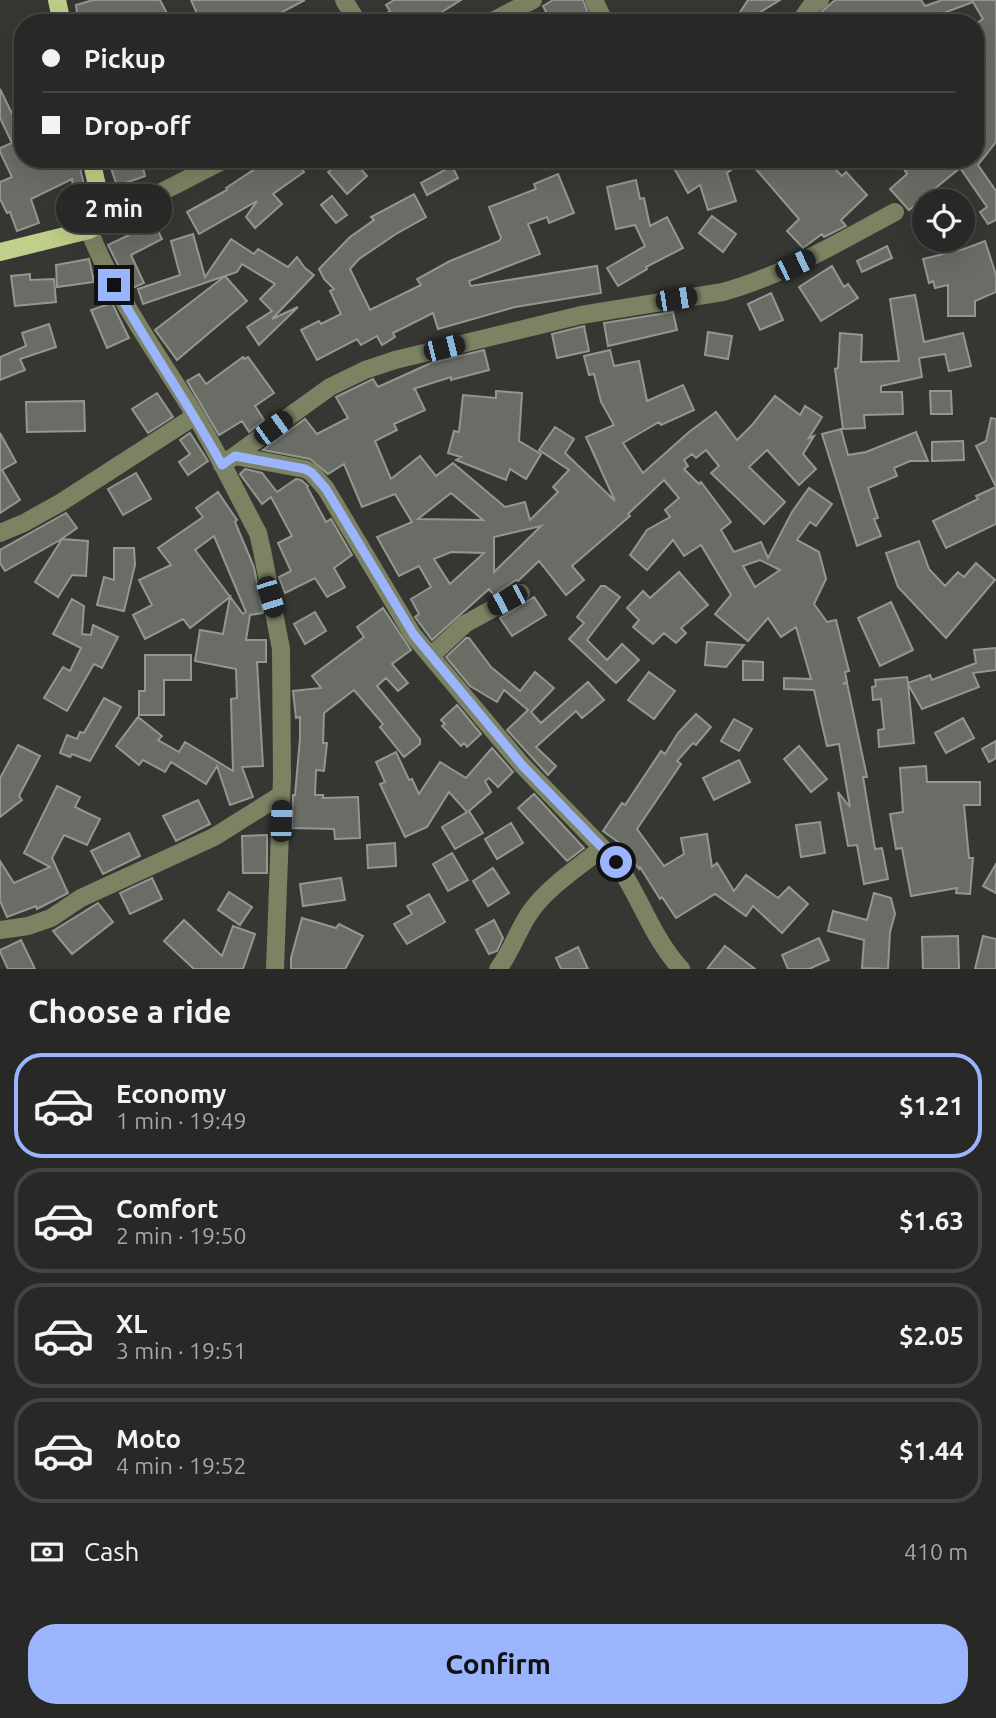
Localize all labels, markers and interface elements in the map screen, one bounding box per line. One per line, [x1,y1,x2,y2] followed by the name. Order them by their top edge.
[84,44,166,73] text: Pickup
[84,111,191,140] text: Drop-off
[56,184,172,232] callout: 2 min
[912,189,975,252] map controls
[912,189,975,252] button: locate
[85,196,143,221] text: 2 min
[772,246,819,284] car
[98,269,130,301] route end
[654,285,699,313] car
[422,333,467,363] car
[250,407,297,449] car
[254,574,287,620] car
[484,581,531,619] car
[270,800,293,842] car
[600,846,632,878] route start
[28,993,231,1029] text: Choose a ride
[32,1074,95,1137] icon: car
[116,1079,226,1108] text: Economy
[899,1091,964,1120] text: $1.21
[116,1108,247,1133] text: 1 min · 19:49
[32,1189,95,1252] icon: car
[116,1194,219,1223] text: Comfort
[899,1206,964,1235] text: $1.63
[116,1223,247,1248] text: 2 min · 19:50
[32,1304,95,1367] icon: car
[116,1309,147,1338] text: XL
[899,1321,964,1350] text: $2.05
[116,1338,247,1363] text: 3 min · 19:51
[32,1419,95,1482] icon: car
[116,1424,181,1453] text: Moto
[899,1436,964,1465] text: $1.44
[116,1453,247,1478] text: 4 min · 19:52
[28,1533,66,1571] icon: cash
[84,1537,139,1566] text: Cash
[904,1539,968,1564] text: 410 m
[28,1624,968,1704] button: Confirm

